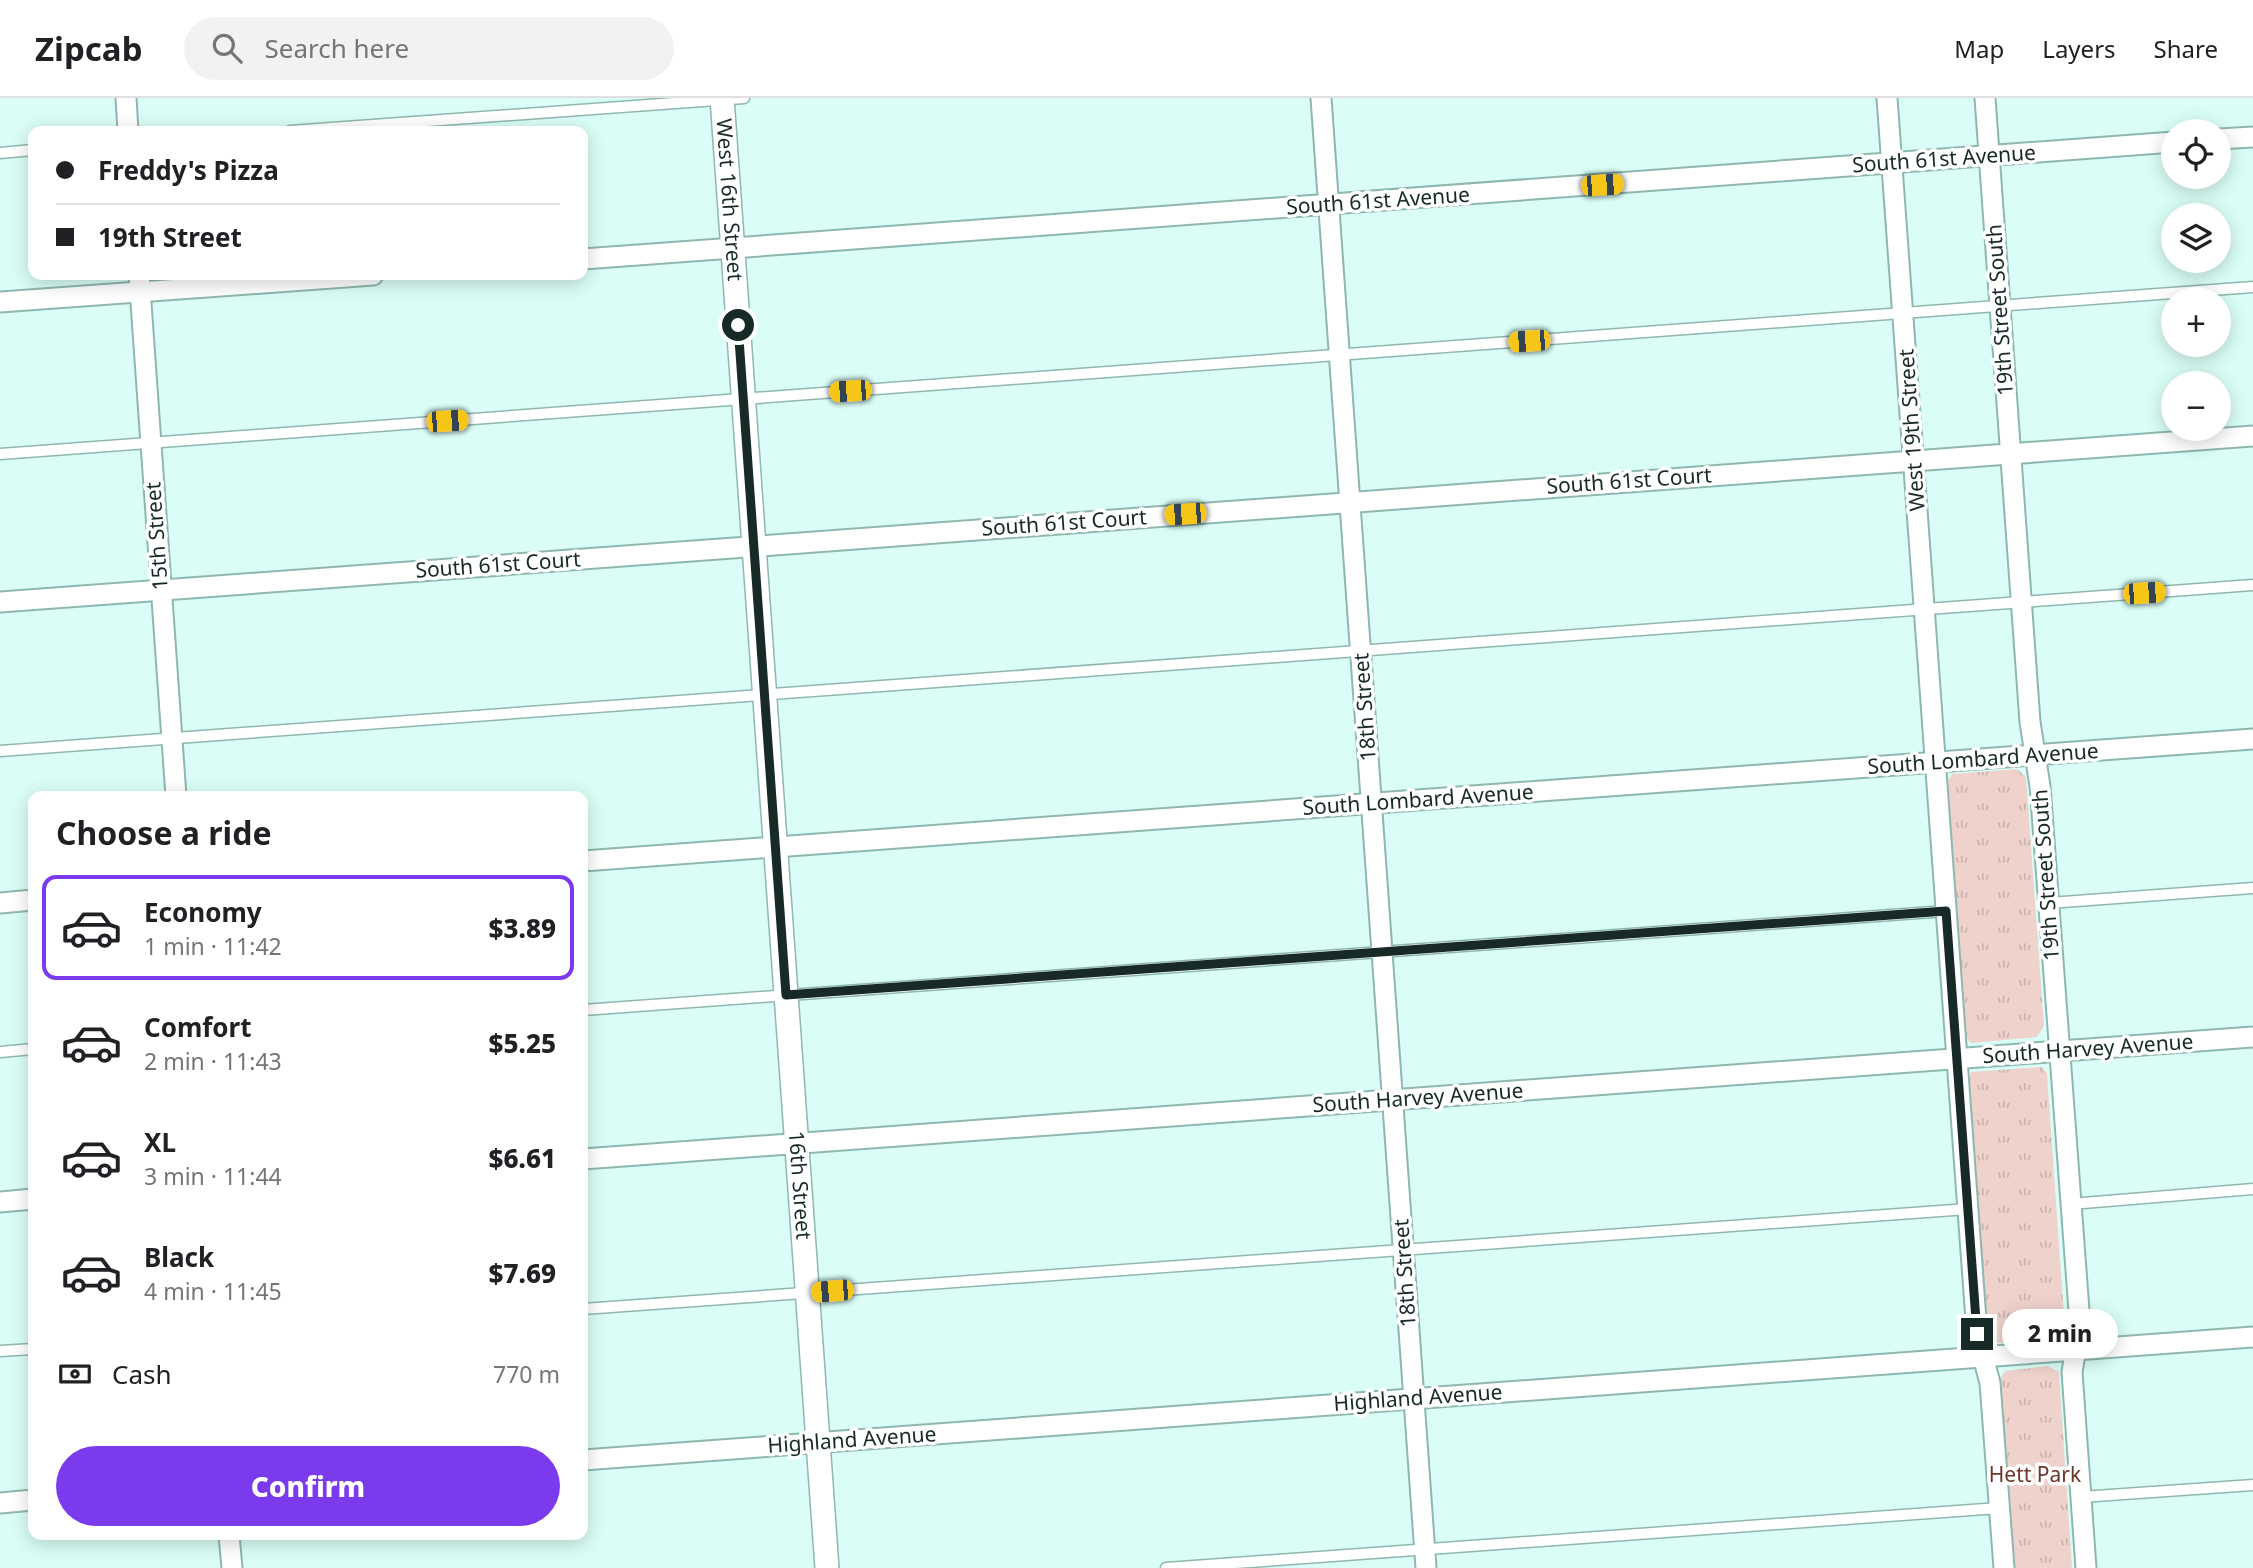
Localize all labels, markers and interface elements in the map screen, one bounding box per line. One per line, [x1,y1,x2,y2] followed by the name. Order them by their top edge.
[184,17,674,80] search box
[35,26,142,71] text: Zipcab
[208,29,246,67] icon: search
[264,30,409,66] text: Search here
[1954,32,2004,65] text: Map
[2042,32,2116,65] text: Layers
[2154,32,2218,65] text: Share
[710,117,750,282] street label: West 16th Street
[2161,119,2231,441] map controls
[2161,119,2231,189] button: locate
[1851,138,2037,178] street label: South 61st Avenue
[98,152,279,188] text: Freddy's Pizza
[1581,173,1624,197] car
[1285,180,1471,220] street label: South 61st Avenue
[2161,203,2231,273] button: layers
[98,219,242,255] text: 19th Street
[1979,223,2019,397] street label: 19th Street South
[2161,287,2231,357] button: +
[722,309,754,341] route start
[1508,329,1551,353] car
[1891,348,1931,512] street label: West 19th Street
[2161,371,2231,441] button: −
[829,379,872,403] car
[426,409,469,433] car
[1545,460,1713,500] street label: South 61st Court
[138,480,174,591] street label: 15th Street
[980,502,1148,542] street label: South 61st Court
[1164,502,1207,526] car
[414,544,582,584] street label: South 61st Court
[2123,581,2166,605] car
[1346,651,1382,762] street label: 18th Street
[1866,736,2099,780] street label: South Lombard Avenue
[1301,777,1534,821] street label: South Lombard Avenue
[2025,788,2065,962] street label: 19th Street South
[56,811,272,854] text: Choose a ride
[144,894,262,930] text: Economy
[60,896,123,959] icon: car
[489,910,556,946] text: $3.89
[144,930,282,962] text: 1 min · 11:42
[144,1009,252,1045] text: Comfort
[60,1011,123,1074] icon: car
[489,1025,556,1061] text: $5.25
[1982,1027,2194,1069] street label: South Harvey Avenue
[144,1045,282,1077] text: 2 min · 11:43
[1312,1076,1524,1118] street label: South Harvey Avenue
[144,1124,176,1160] text: XL
[60,1126,123,1189] icon: car
[783,1130,819,1241] street label: 16th Street
[489,1140,556,1176] text: $6.61
[144,1160,282,1192] text: 3 min · 11:44
[1386,1217,1422,1328] street label: 18th Street
[144,1239,214,1275] text: Black
[60,1241,123,1304] icon: car
[489,1255,556,1291] text: $7.69
[144,1275,282,1307] text: 4 min · 11:45
[811,1279,854,1303] car
[2002,1310,2117,1358] callout: 2 min
[2028,1317,2092,1349] text: 2 min
[1961,1318,1993,1350] route end
[56,1355,94,1393] icon: cash
[112,1356,172,1392] text: Cash
[493,1358,560,1390] text: 770 m
[1333,1377,1503,1417] street label: Highland Avenue
[767,1419,937,1459] street label: Highland Avenue
[56,1446,560,1526] button: Confirm
[1989,1460,2082,1488] park label: Hett Park

